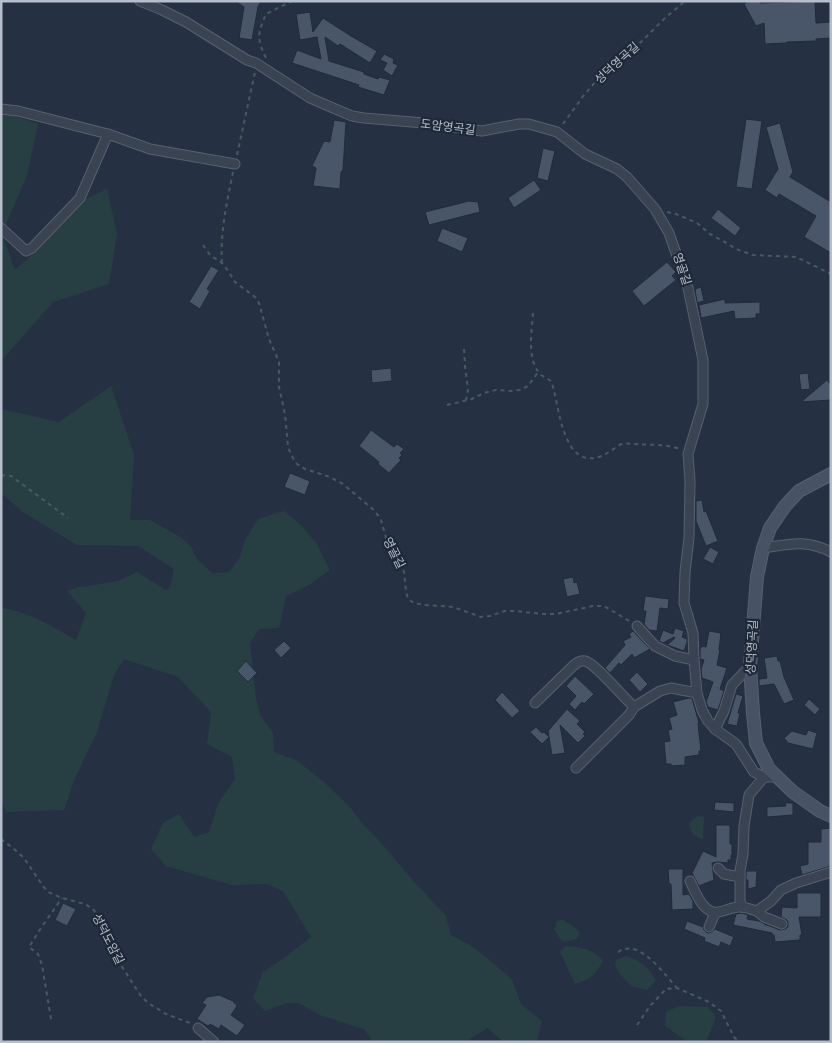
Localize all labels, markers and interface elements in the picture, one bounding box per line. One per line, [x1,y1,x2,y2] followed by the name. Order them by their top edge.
[591,39,643,87] street label: 성덕영곡길
[420,116,476,138] street label: 도암영곡길
[669,251,695,287] street label: 영골길
[379,535,409,571] street label: 영골길
[743,619,761,675] street label: 성덕영곡길
[88,911,128,967] street label: 성덕도암길

